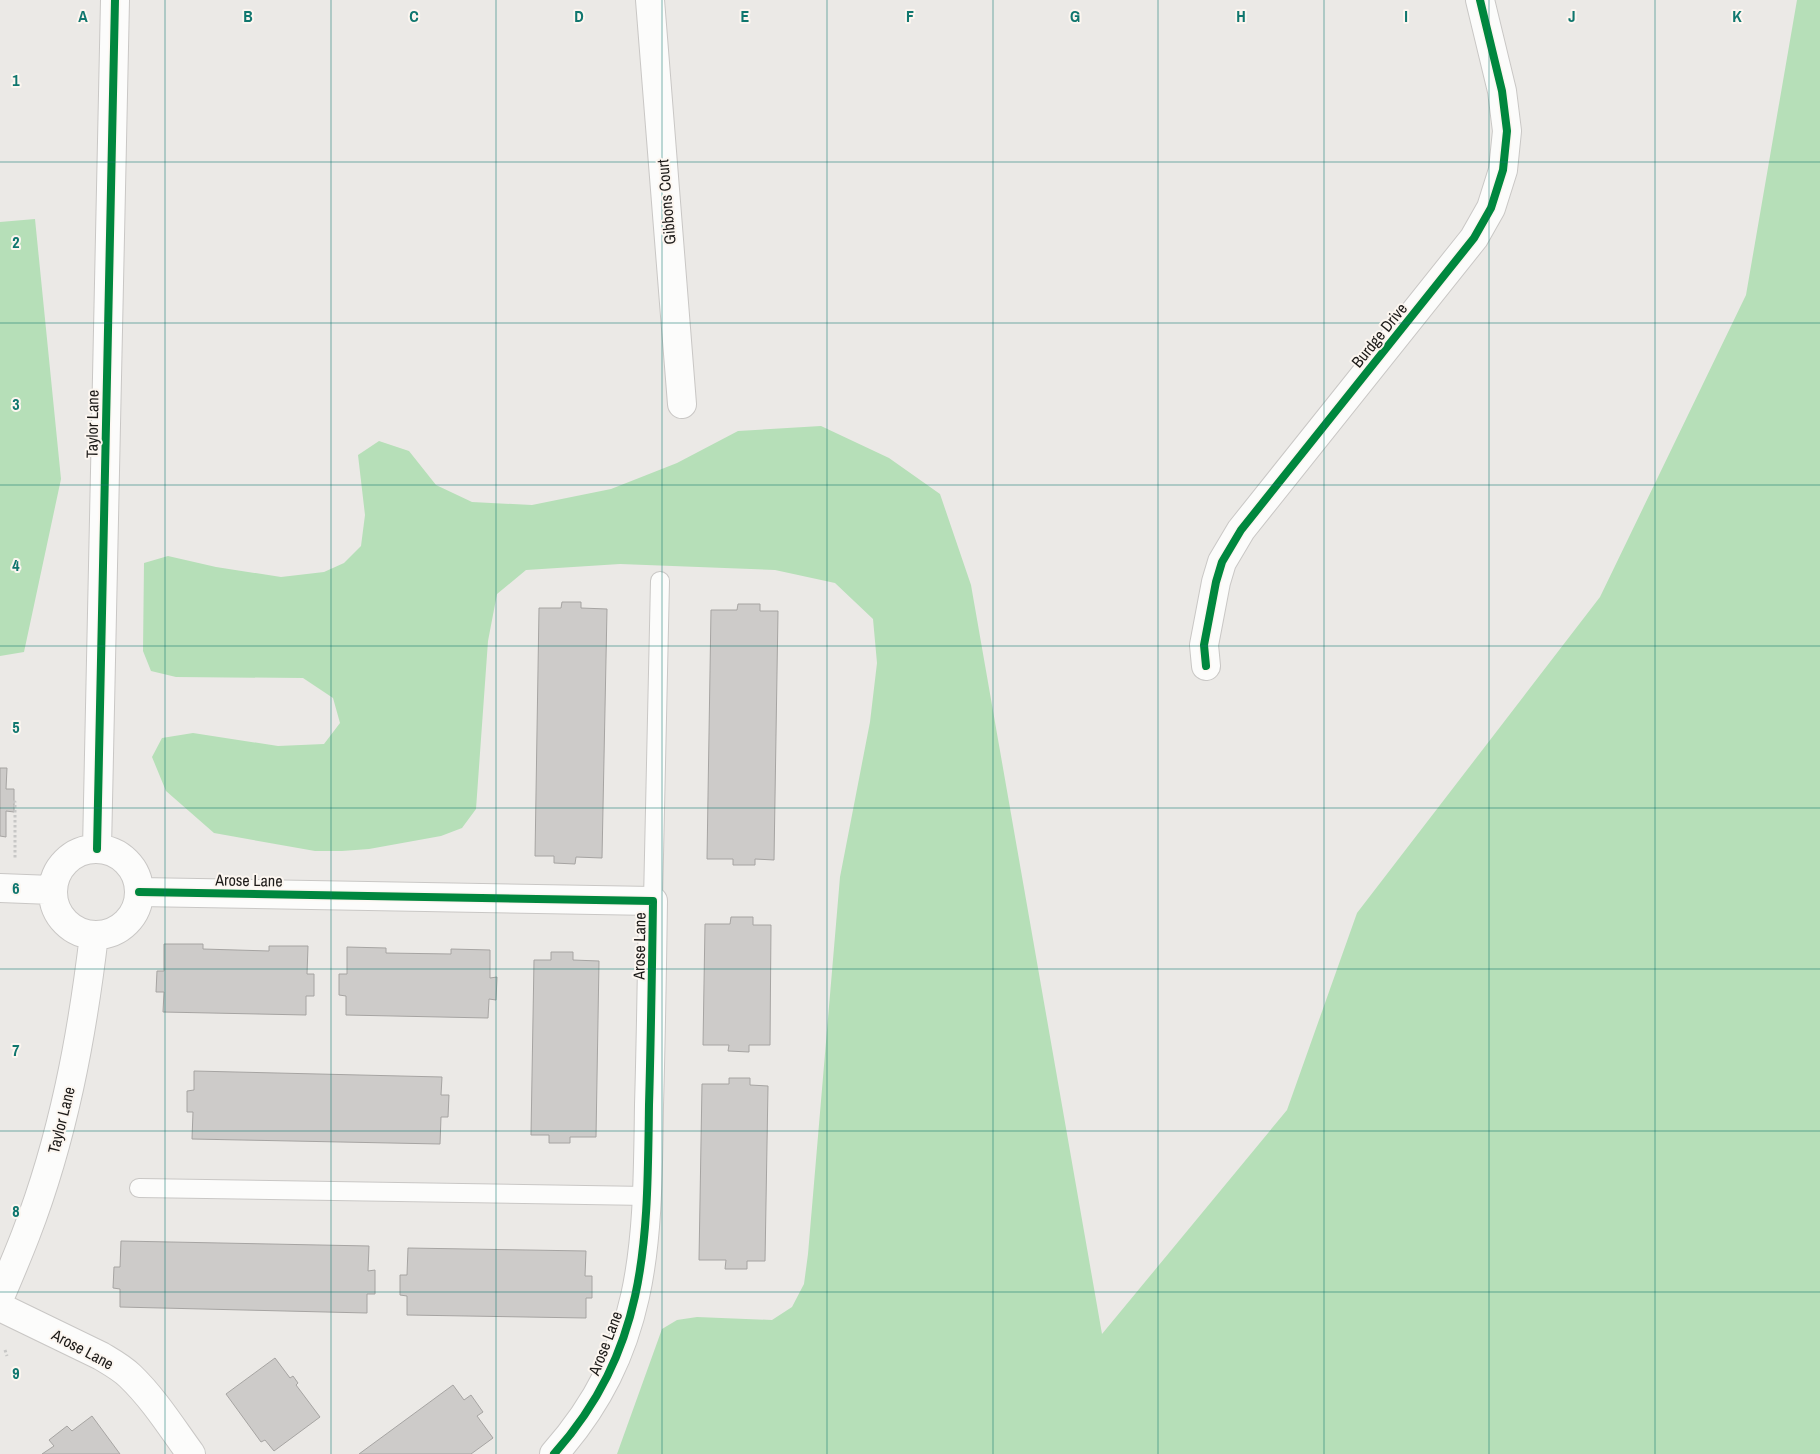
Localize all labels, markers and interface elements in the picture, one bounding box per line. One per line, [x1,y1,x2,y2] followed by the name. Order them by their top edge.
[78,5,88,27] text: A
[243,5,253,27] text: B
[409,5,419,27] text: C
[574,5,584,27] text: D
[741,5,750,27] text: E
[906,5,914,27] text: F
[1070,5,1080,27] text: G
[1236,5,1246,27] text: H
[1404,5,1408,27] text: I
[1568,5,1576,27] text: J
[1732,5,1742,27] text: K
[12,69,20,91] text: 1
[651,158,681,245] street label: Gibbons Court
[12,231,20,253] text: 2
[1346,298,1412,372] street label: Burdge Drive
[80,390,104,458] street label: Taylor Lane
[12,393,20,415] text: 3
[12,554,20,576] text: 4
[12,716,20,738] text: 5
[214,868,283,892] street label: Arose Lane
[12,877,20,899] text: 6
[627,912,651,981] street label: Arose Lane
[12,1039,20,1061] text: 7
[42,1084,80,1156] street label: Taylor Lane
[12,1200,20,1222] text: 8
[582,1308,627,1379] street label: Arose Lane
[47,1323,118,1374] street label: Arose Lane
[12,1362,20,1384] text: 9

